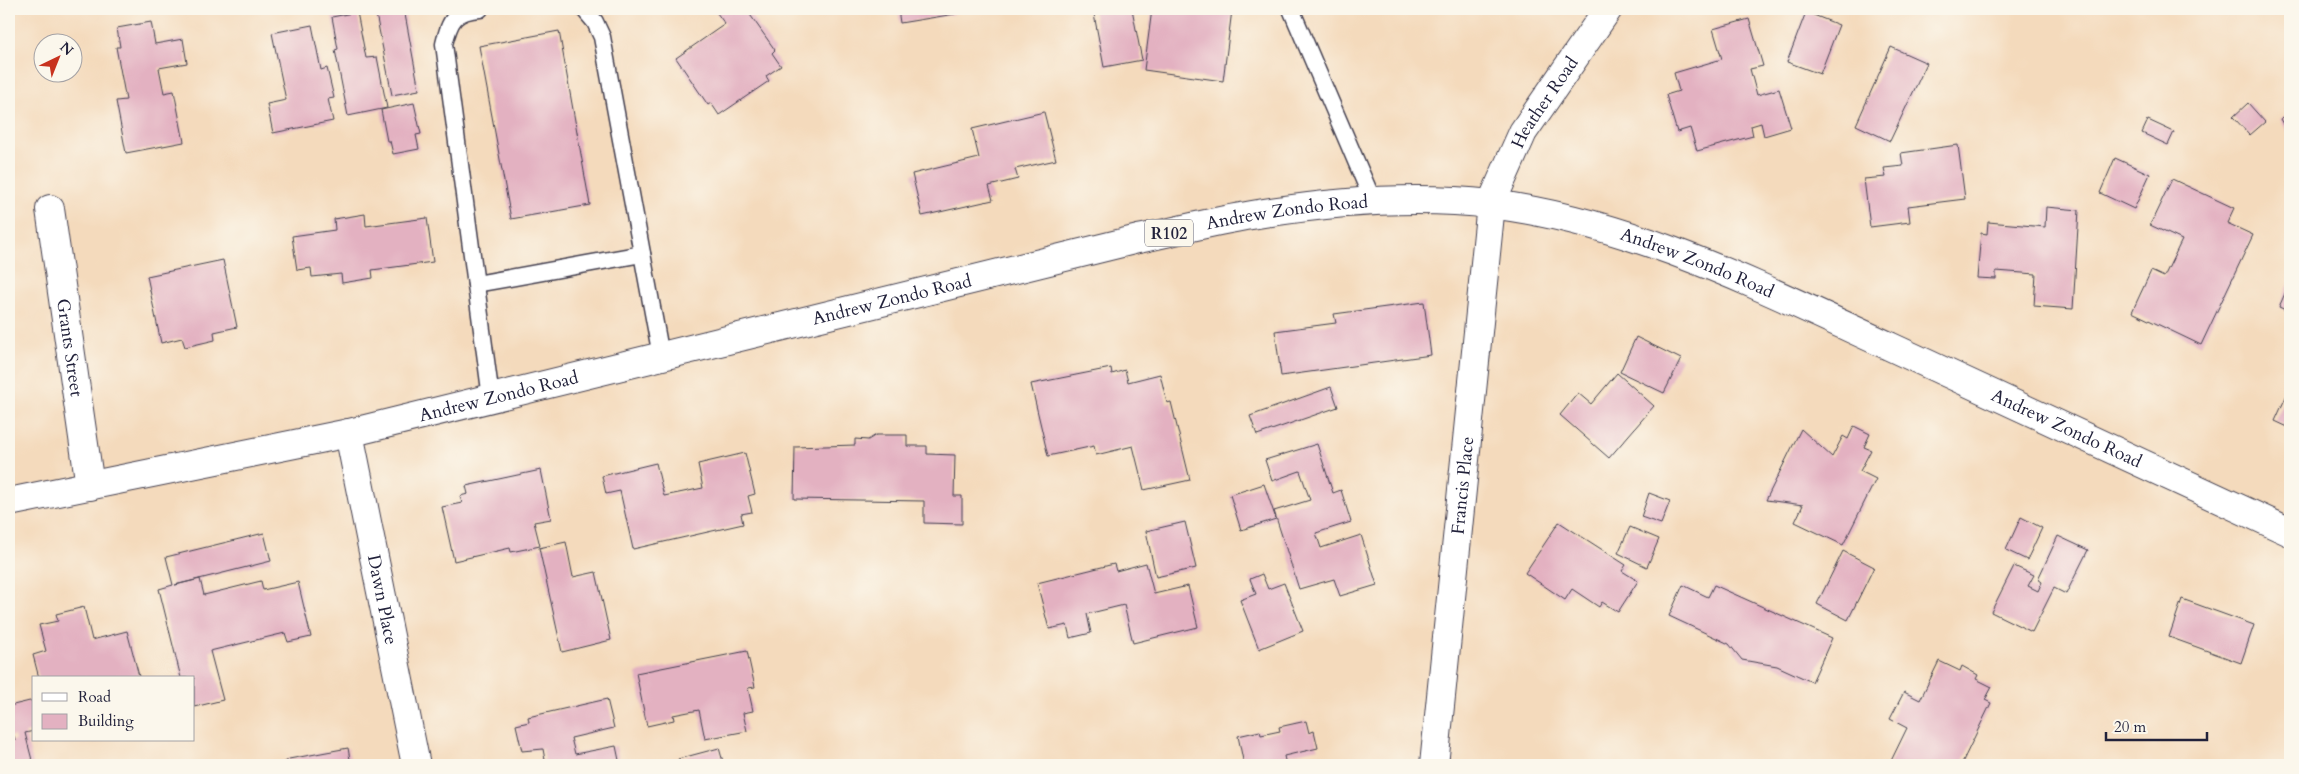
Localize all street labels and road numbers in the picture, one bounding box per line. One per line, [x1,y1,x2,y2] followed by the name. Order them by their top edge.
[1505,51,1585,152] street label: Heather Road
[1204,189,1369,236] street label: Andrew Zondo Road
[1145,220,1193,247] road number: R102
[1617,222,1778,305] street label: Andrew Zondo Road
[810,268,975,332] street label: Andrew Zondo Road
[50,297,89,399] street label: Grants Street
[416,365,581,428] street label: Andrew Zondo Road
[1987,383,2146,475] street label: Andrew Zondo Road
[1445,435,1480,536] street label: Francis Place
[361,552,403,647] street label: Dawn Place

